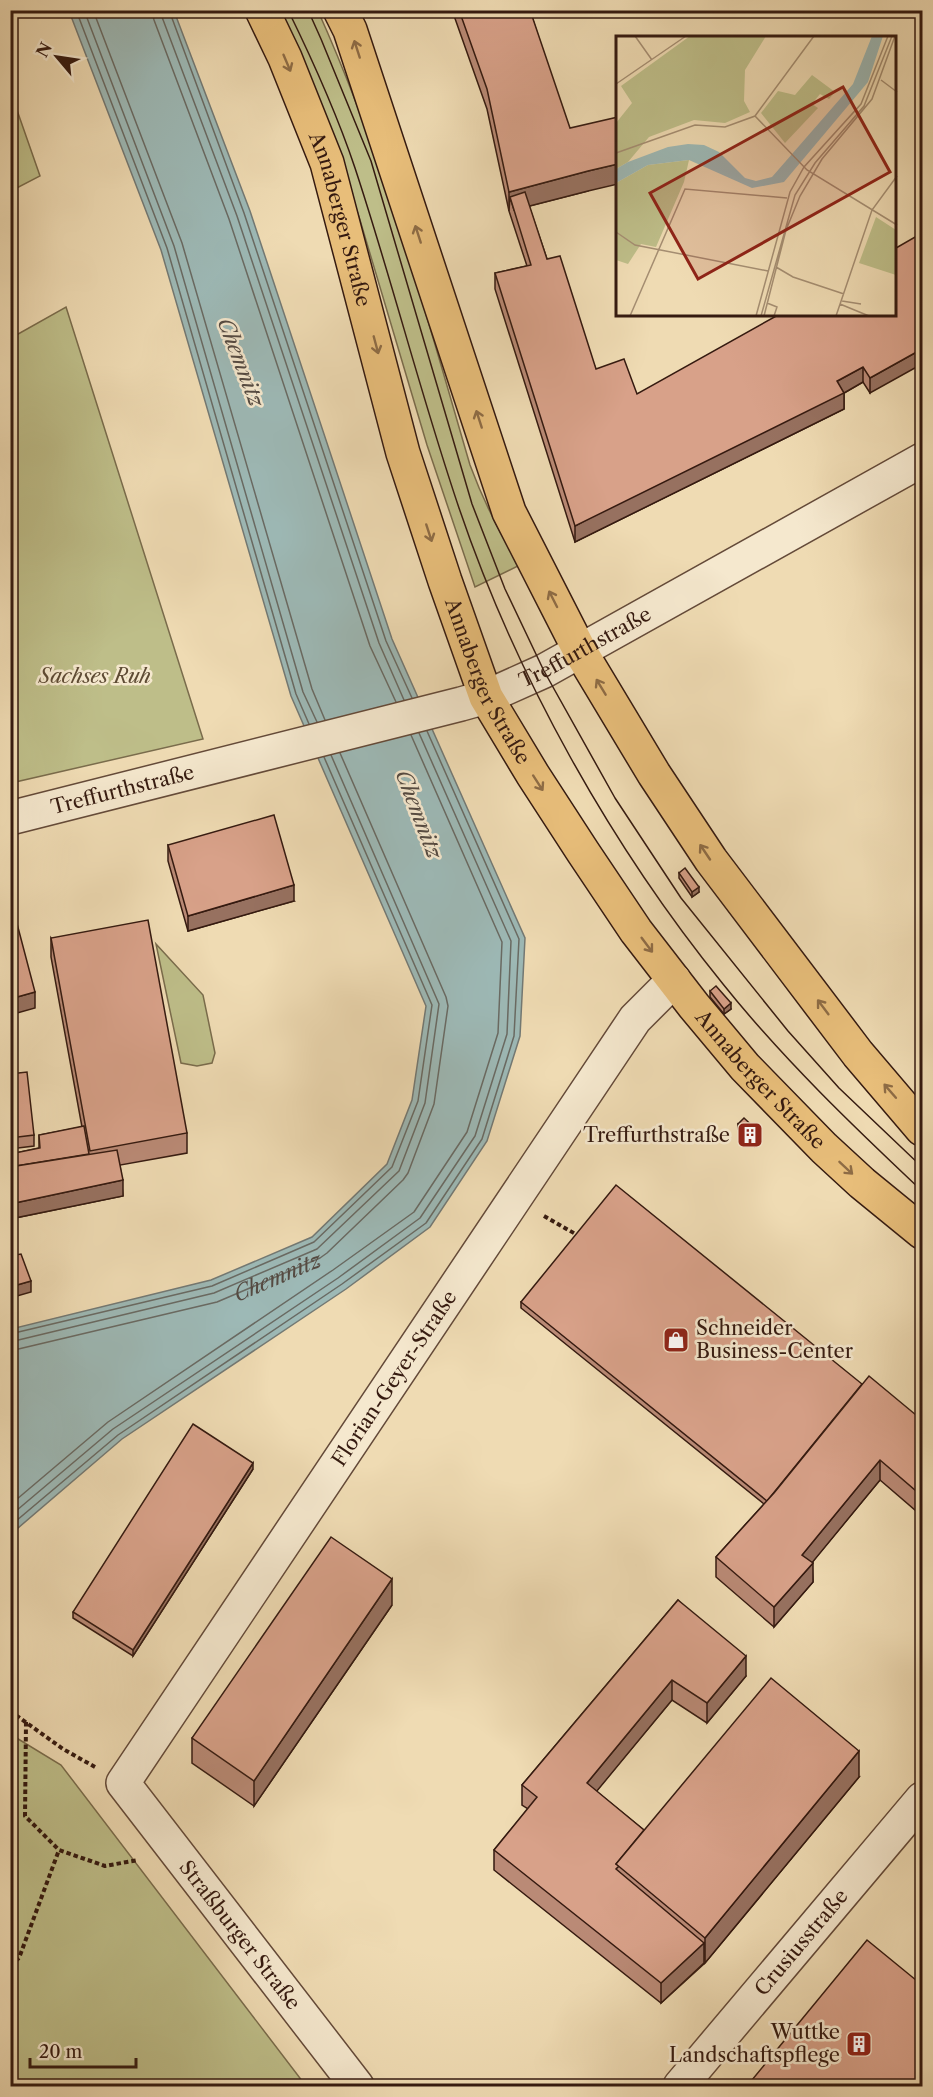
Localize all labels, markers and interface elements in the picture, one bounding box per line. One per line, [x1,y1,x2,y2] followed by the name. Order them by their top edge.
[27,27,87,87] north arrow
[616,36,897,316] inset map
[32,39,56,61] text: N
[350,40,361,59] one-way arrow
[282,54,293,72] one-way arrow
[303,128,376,309] street label: Annaberger Straße
[412,225,423,244] one-way arrow
[213,314,270,412] water label: Chemnitz
[370,335,382,354] one-way arrow
[473,410,484,429] one-way arrow
[425,523,436,542] one-way arrow
[547,590,559,608] one-way arrow
[440,594,536,769] street label: Annaberger Straße
[515,602,655,693] street label: Treffurthstraße
[38,664,151,688] park label: Sachses Ruh
[595,679,607,696] one-way arrow
[48,760,197,819] street label: Treffurthstraße
[391,766,448,864] water label: Chemnitz
[532,774,544,791] one-way arrow
[699,844,711,861] one-way arrow
[640,937,653,953] one-way arrow
[816,1000,829,1016] one-way arrow
[690,1005,830,1154] street label: Annaberger Straße
[883,1084,897,1099] one-way arrow
[735,1120,765,1150] building icon: Treffurthstraße
[583,1123,730,1147] place label: Treffurthstraße
[839,1161,854,1175] one-way arrow
[229,1246,326,1306] water label: Chemnitz
[327,1286,462,1471] street label: Florian-Geyer-Straße
[696,1316,854,1363] place label: Schneider Business-Center
[661,1325,691,1355] shop icon: Schneider Business-Center
[174,1856,306,2014] street label: Straßburger Straße
[750,1884,853,2000] street label: Crusiusstraße
[669,2020,840,2067] place label: Wuttke Landschaftspflege
[844,2029,874,2059] building icon: Wuttke Landschaftspflege
[30,2031,136,2069] scale bar
[39,2041,83,2063] text: 20 m

